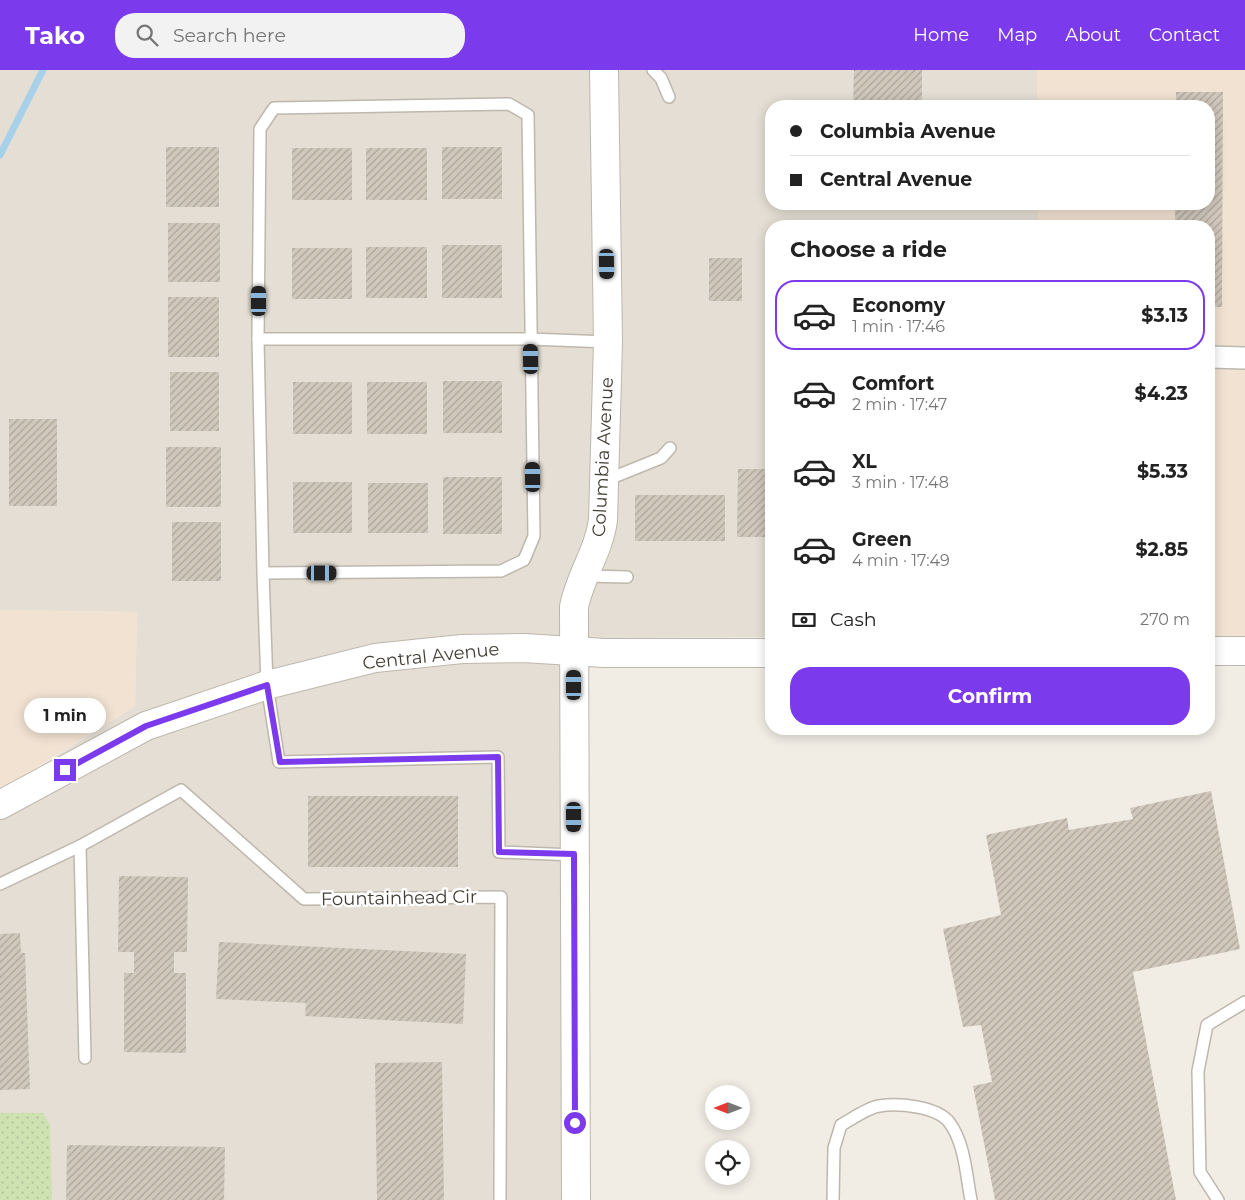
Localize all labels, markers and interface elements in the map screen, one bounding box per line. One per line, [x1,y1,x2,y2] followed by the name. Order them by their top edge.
[115,13,465,58] search box
[25,21,85,50] text: Tako
[133,21,161,49] icon: search
[173,24,286,47] text: Search here
[913,24,969,46] text: Home
[997,24,1037,46] text: Map
[1065,24,1121,46] text: About
[1149,24,1220,46] text: Contact
[820,120,996,143] text: Columbia Avenue
[820,168,972,191] text: Central Avenue
[790,236,947,263] text: Choose a ride
[599,249,614,279] car
[251,286,266,316] car
[792,293,837,338] icon: car
[852,294,945,317] text: Economy
[1141,304,1188,327] text: $3.13
[852,317,945,336] text: 1 min · 17:46
[523,344,538,374] car
[792,371,837,416] icon: car
[852,372,934,395] text: Comfort
[588,376,618,537] street label: Columbia Avenue
[1135,382,1188,405] text: $4.23
[852,395,947,414] text: 2 min · 17:47
[792,449,837,494] icon: car
[852,450,877,473] text: XL
[1137,460,1188,483] text: $5.33
[525,462,540,492] car
[852,473,949,492] text: 3 min · 17:48
[792,527,837,572] icon: car
[852,528,912,551] text: Green
[1135,538,1188,561] text: $2.85
[852,551,950,570] text: 4 min · 17:49
[307,566,337,581] car
[790,606,818,634] icon: cash
[830,608,877,631] text: Cash
[1140,610,1190,629] text: 270 m
[362,638,501,674] street label: Central Avenue
[790,667,1190,725] button: Confirm
[566,670,581,700] car
[24,698,106,732] callout: 1 min
[43,706,87,725] text: 1 min
[54,759,76,781] route end
[566,802,581,832] car
[321,886,477,910] street label: Fountainhead Cir
[705,1085,750,1130] north arrow
[705,1085,750,1185] map controls
[564,1112,586,1134] route start
[705,1140,750,1185] button: locate

